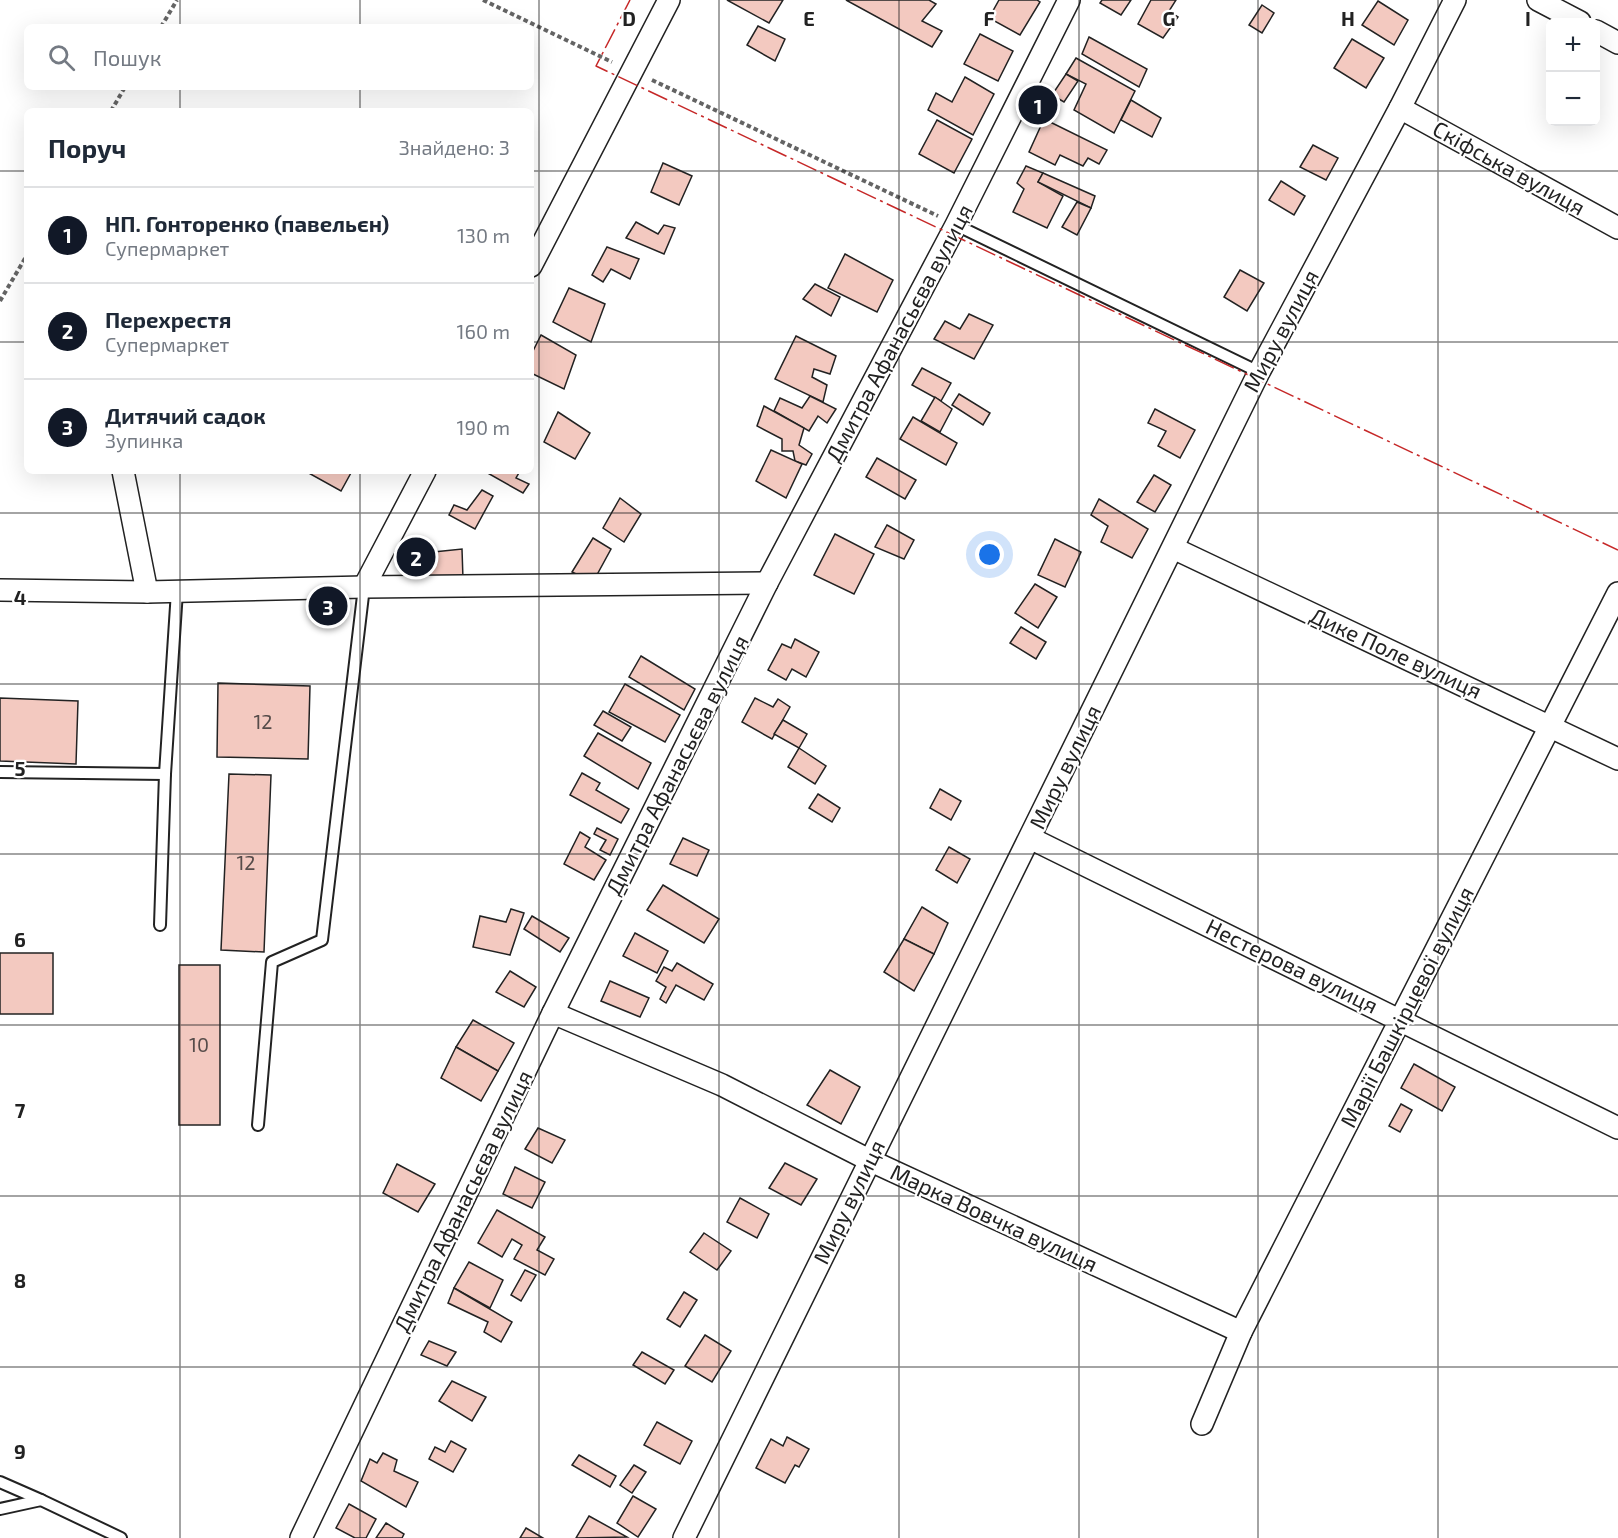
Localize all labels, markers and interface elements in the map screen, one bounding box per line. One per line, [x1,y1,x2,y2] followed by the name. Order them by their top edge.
[622,6,636,30] text: D
[803,6,815,30] text: E
[983,6,995,30] text: F
[1163,6,1175,30] text: G
[1341,6,1355,30] text: H
[1525,6,1531,30] text: I
[1546,18,1600,126] map controls
[1546,18,1600,72] button: +
[24,24,534,90] search box
[45,41,78,74] icon: search
[93,44,162,70] text: Пошук
[1546,72,1600,126] button: −
[1018,82,1058,128] pin: 1
[1428,115,1590,221] street label: Скіфська вулиця
[48,132,126,163] text: Поруч
[399,135,510,159] text: Знайдено: 3
[819,199,978,466] street label: Дмитра Афанасьєва вулиця
[105,210,389,236] text: НП. Гонторенко (павельєн)
[63,223,72,247] text: 1
[457,223,510,247] text: 130 m
[105,236,229,260] text: Супермаркет
[1237,265,1324,397] street label: Миру вулиця
[105,306,231,332] text: Перехрестя
[62,319,73,343] text: 2
[457,319,510,343] text: 160 m
[105,332,229,356] text: Супермаркет
[105,402,266,428] text: Дитячий садок
[62,415,73,439] text: 3
[457,415,510,439] text: 190 m
[105,428,183,452] text: Зупинка
[396,534,436,580] pin: 2
[975,540,1004,569] your location
[308,584,348,628] pin: 3
[14,585,27,609] text: 4
[1306,601,1486,704] street label: Дике Поле вулиця
[599,630,754,899] street label: Дмитра Афанасьєва вулиця
[1023,700,1106,833] street label: Миру вулиця
[253,709,273,733] house number: 12
[14,756,26,780] text: 5
[236,850,256,874] house number: 12
[1334,882,1479,1132] street label: Марії Башкірцевої вулиця
[1202,912,1383,1019] street label: Нестерова вулиця
[14,927,26,951] text: 6
[189,1032,209,1056] house number: 10
[387,1066,538,1336] street label: Дмитра Афанасьєва вулиця
[15,1098,26,1122] text: 7
[807,1135,890,1268] street label: Миру вулиця
[886,1158,1102,1277] street label: Марка Вовчка вулиця
[14,1268,26,1292] text: 8
[14,1439,26,1463] text: 9

